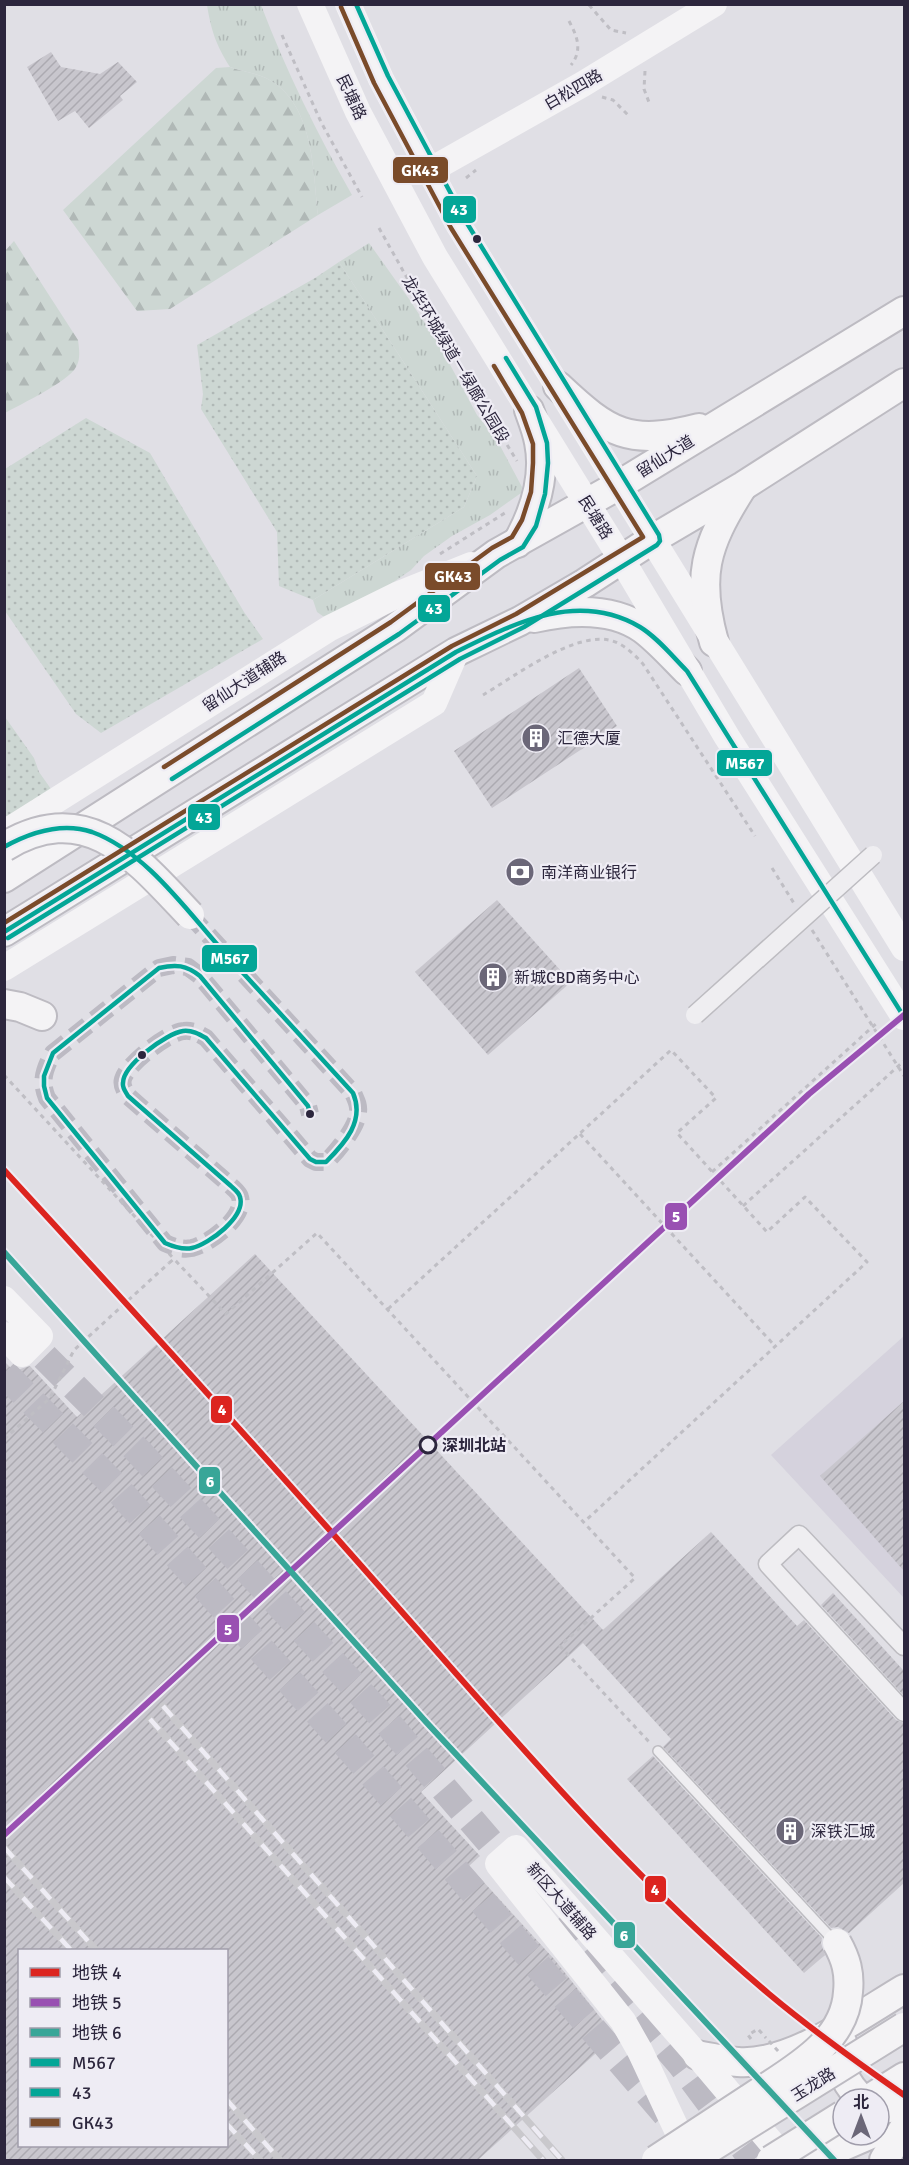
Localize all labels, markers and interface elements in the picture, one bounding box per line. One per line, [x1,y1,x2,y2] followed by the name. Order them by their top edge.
[541,65,606,115] street label: 白松四路
[332,71,370,123] street label: 民塘路
[392,156,449,184] line badge: GK43
[401,161,439,181] text: GK43
[442,195,477,224] line badge: 43
[450,200,468,220] text: 43
[471,233,483,245] unlabelled marker
[397,272,513,447] street label: 龙华环城绿道－绿廊公园段
[633,431,698,482] street label: 留仙大道
[574,492,616,543] street label: 民塘路
[424,562,481,591] line badge: GK43
[434,567,472,587] text: GK43
[417,594,451,623] line badge: 43
[425,599,443,619] text: 43
[199,647,290,716] street label: 留仙大道辅路
[520,722,552,754] building icon: 汇德大厦
[557,729,621,749] place label: 汇德大厦
[716,749,773,777] line badge: M567
[725,754,765,774] text: M567
[187,803,221,831] line badge: 43
[195,808,213,828] text: 43
[504,856,536,888] bank icon: 南洋商业银行
[541,863,637,883] place label: 南洋商业银行
[201,944,258,973] line badge: M567
[210,949,250,969] text: M567
[477,961,509,993] building icon: 新城CBD商务中心
[514,968,640,988] place label: 新城CBD商务中心
[136,1049,148,1061] unlabelled marker
[304,1108,316,1120] unlabelled marker
[664,1202,688,1231] line badge: 5
[672,1207,680,1227] text: 5
[210,1395,233,1424] line badge: 4
[218,1400,227,1420] text: 4
[419,1436,437,1454] marker: 深圳北站
[442,1436,506,1456] place label: 深圳北站
[198,1466,221,1495] line badge: 6
[206,1472,215,1492] text: 6
[216,1614,240,1643] line badge: 5
[224,1620,232,1640] text: 5
[774,1815,806,1847] building icon: 深铁汇城
[811,1822,875,1842] place label: 深铁汇城
[522,1859,600,1944] street label: 新区大道辅路
[644,1875,667,1903] line badge: 4
[651,1880,660,1900] text: 4
[613,1921,636,1949] line badge: 6
[620,1926,629,1946] text: 6
[18,1949,228,2147] legend
[72,1962,122,1984] text: 地铁 4
[72,1992,122,2014] text: 地铁 5
[72,2022,122,2044] text: 地铁 6
[72,2052,116,2074] text: M567
[788,2064,839,2106] street label: 玉龙路
[72,2082,91,2104] text: 43
[831,2087,891,2147] north arrow
[853,2093,869,2113] text: 北
[72,2112,114,2134] text: GK43

